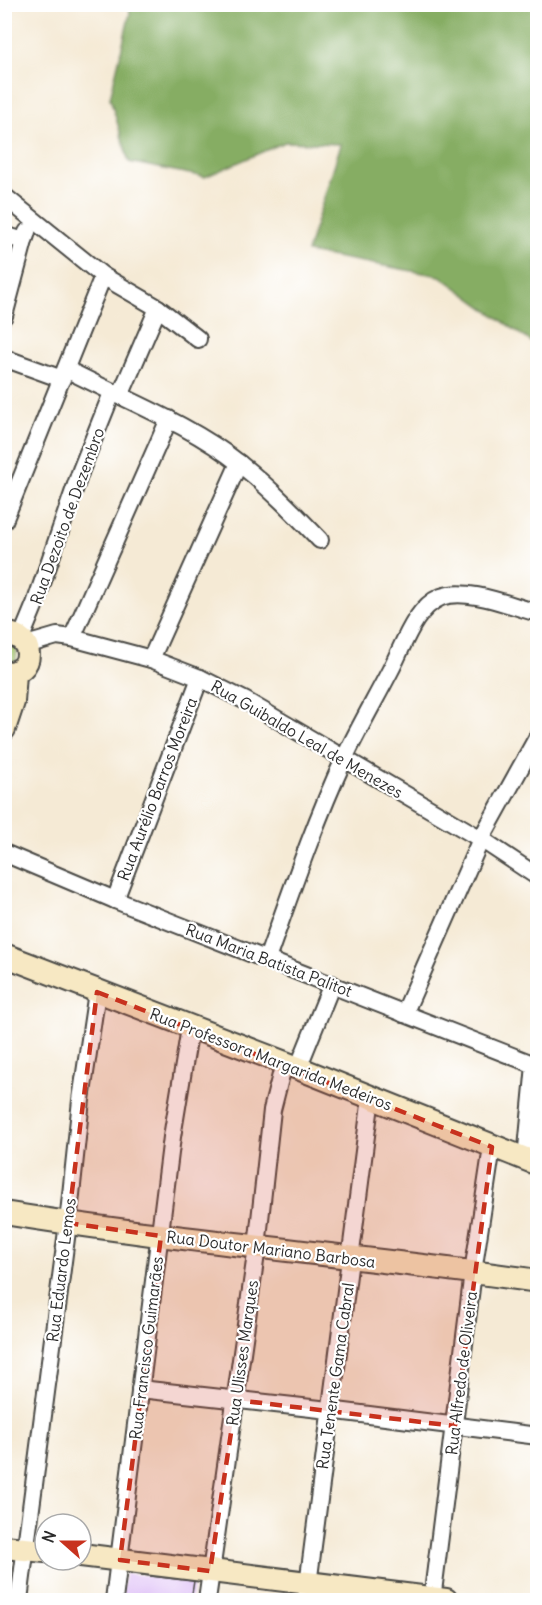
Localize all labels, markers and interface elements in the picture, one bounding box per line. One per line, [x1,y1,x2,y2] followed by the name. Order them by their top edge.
[26,425,108,607] street label: Rua Dezoito de Dezembro
[207,676,407,802] street label: Rua Guibaldo Leal de Menezes
[113,695,201,883] street label: Rua Aurélio Barros Moreira
[183,919,356,1001] street label: Rua Maria Batista Palitot
[147,1003,395,1115] street label: Rua Professora Margarida Medeiros
[42,1197,80,1343] street label: Rua Eduardo Lemos
[165,1226,377,1272] street label: Rua Doutor Mariano Barbosa
[125,1255,167,1441] street label: Rua Francisco Guimarães
[222,1279,262,1427] street label: Rua Ulisses Marques
[312,1282,358,1470] street label: Rua Tenente Gama Cabral
[441,1290,481,1456] street label: Rua Alfredo de Oliveira
[33,1512,93,1572] north arrow
[38,1528,60,1545] text: N

